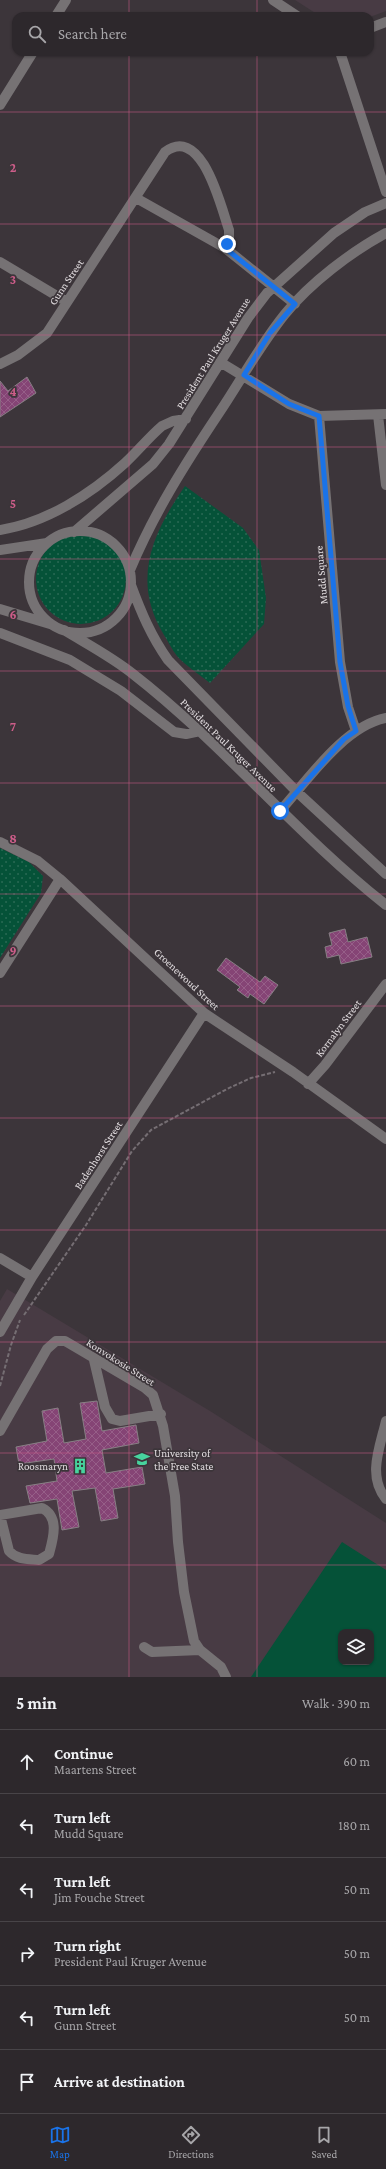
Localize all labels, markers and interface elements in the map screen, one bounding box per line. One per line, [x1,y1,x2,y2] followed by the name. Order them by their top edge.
[12,12,374,56] search box
[26,23,48,45] icon: search
[58,26,127,42] text: Search here
[10,160,17,175] text: 2
[218,235,236,253] route end
[46,257,86,307] street label: Gunn Street
[10,272,16,287] text: 3
[174,295,253,412] street label: President Paul Kruger Avenue
[9,384,17,399] text: 4
[10,496,16,511] text: 5
[312,545,331,605] street label: Mudd Square
[9,607,17,622] text: 6
[178,696,280,795] street label: President Paul Kruger Avenue
[10,719,16,734] text: 7
[271,802,289,820] route start
[9,831,17,846] text: 8
[9,943,17,958] text: 9
[152,946,222,1012] street label: Groenewoud Street
[313,997,364,1059] street label: Kornalyn Street
[72,1118,125,1191] street label: Badenhorst Street
[85,1336,158,1388] street label: Konvokosie Street
[154,1447,214,1472] place label: University of the Free State
[133,1450,151,1468] school or university icon: University of the Free State
[71,1457,89,1475] building icon: Roosmaryn
[18,1460,68,1473] place label: Roosmaryn
[338,1629,374,1665] map controls
[338,1629,374,1665] button: layers
[16,1694,57,1713] text: 5 min
[302,1696,370,1711] text: Walk · 390 m
[54,1746,113,1762] text: Continue
[16,1751,38,1773] icon: ahead
[343,1754,370,1769] text: 60 m
[54,1762,136,1777] text: Maartens Street
[54,1810,110,1826] text: Turn left
[16,1815,38,1837] icon: left
[338,1818,370,1833] text: 180 m
[54,1826,124,1841] text: Mudd Square
[54,1874,110,1890] text: Turn left
[16,1879,38,1901] icon: left
[344,1882,370,1897] text: 50 m
[54,1890,145,1905] text: Jim Fouche Street
[54,1938,121,1954] text: Turn right
[16,1943,38,1965] icon: right
[344,1946,370,1961] text: 50 m
[54,1954,207,1969] text: President Paul Kruger Avenue
[54,2002,110,2018] text: Turn left
[16,2007,38,2029] icon: left
[344,2010,370,2025] text: 50 m
[54,2018,116,2033] text: Gunn Street
[16,2071,38,2093] icon: arrive
[54,2074,185,2090] text: Arrive at destination
[49,2124,71,2160] tab: Map
[168,2124,214,2160] tab: Directions
[311,2124,337,2160] tab: Saved

